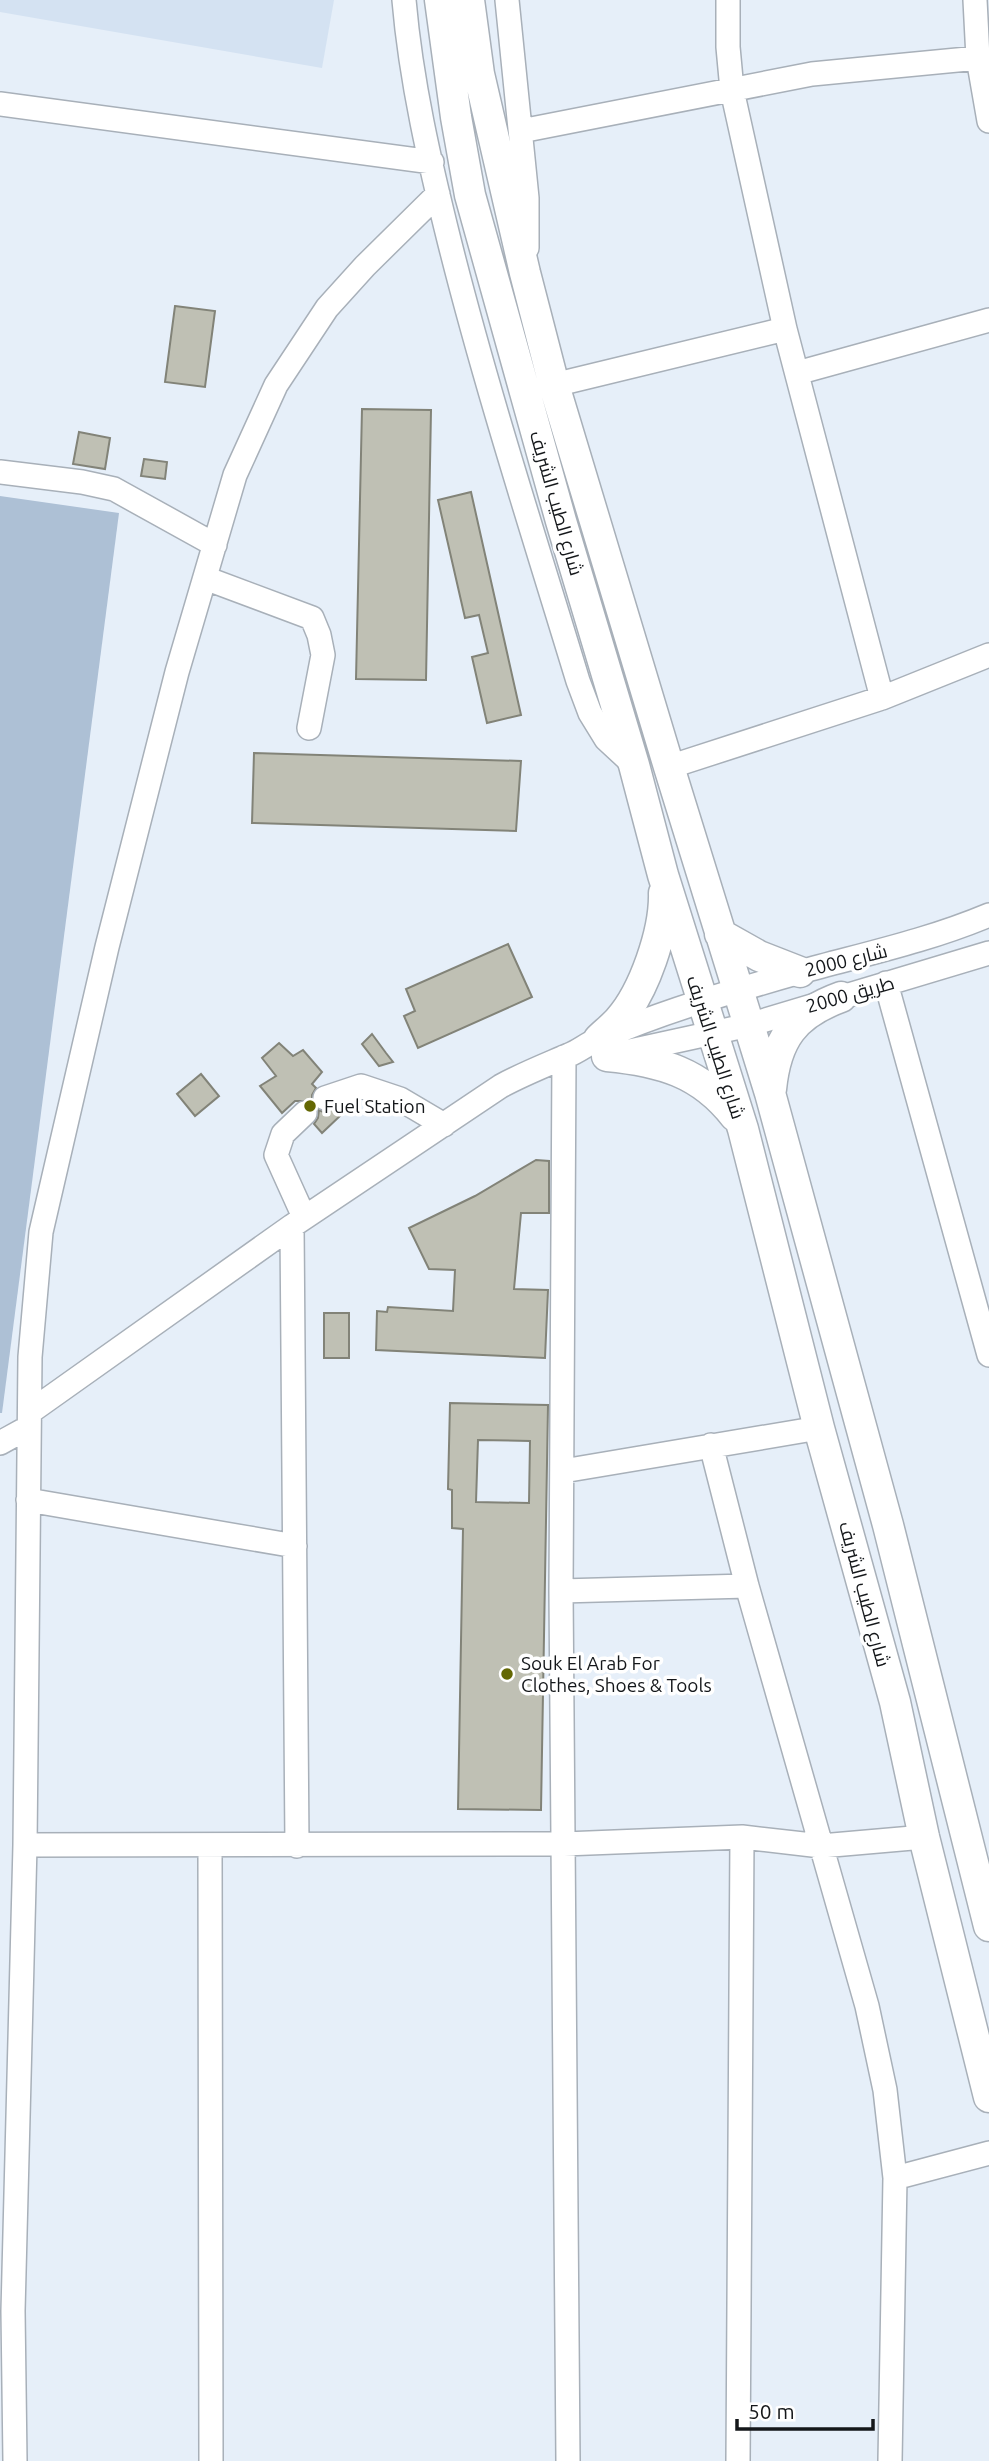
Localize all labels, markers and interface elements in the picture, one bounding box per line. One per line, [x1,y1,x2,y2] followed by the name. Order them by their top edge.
[523,428,588,579] street label: شارع الطيب الشريف
[803,939,890,984] street label: شارع 2000
[803,971,897,1019] street label: طريق 2000
[680,972,750,1123] street label: شارع الطيب الشريف
[324,1095,426,1117] place label: Fuel Station
[302,1098,318,1114] marker: Fuel Station
[832,1519,895,1670] street label: شارع الطيب الشريف
[521,1652,712,1696] place label: Souk El Arab For Clothes, Shoes & Tools
[499,1666,515,1682] marker: Souk El Arab For Clothes, Shoes & Tools
[737,2388,874,2432] scale bar
[748,2399,795,2423] text: 50 m

